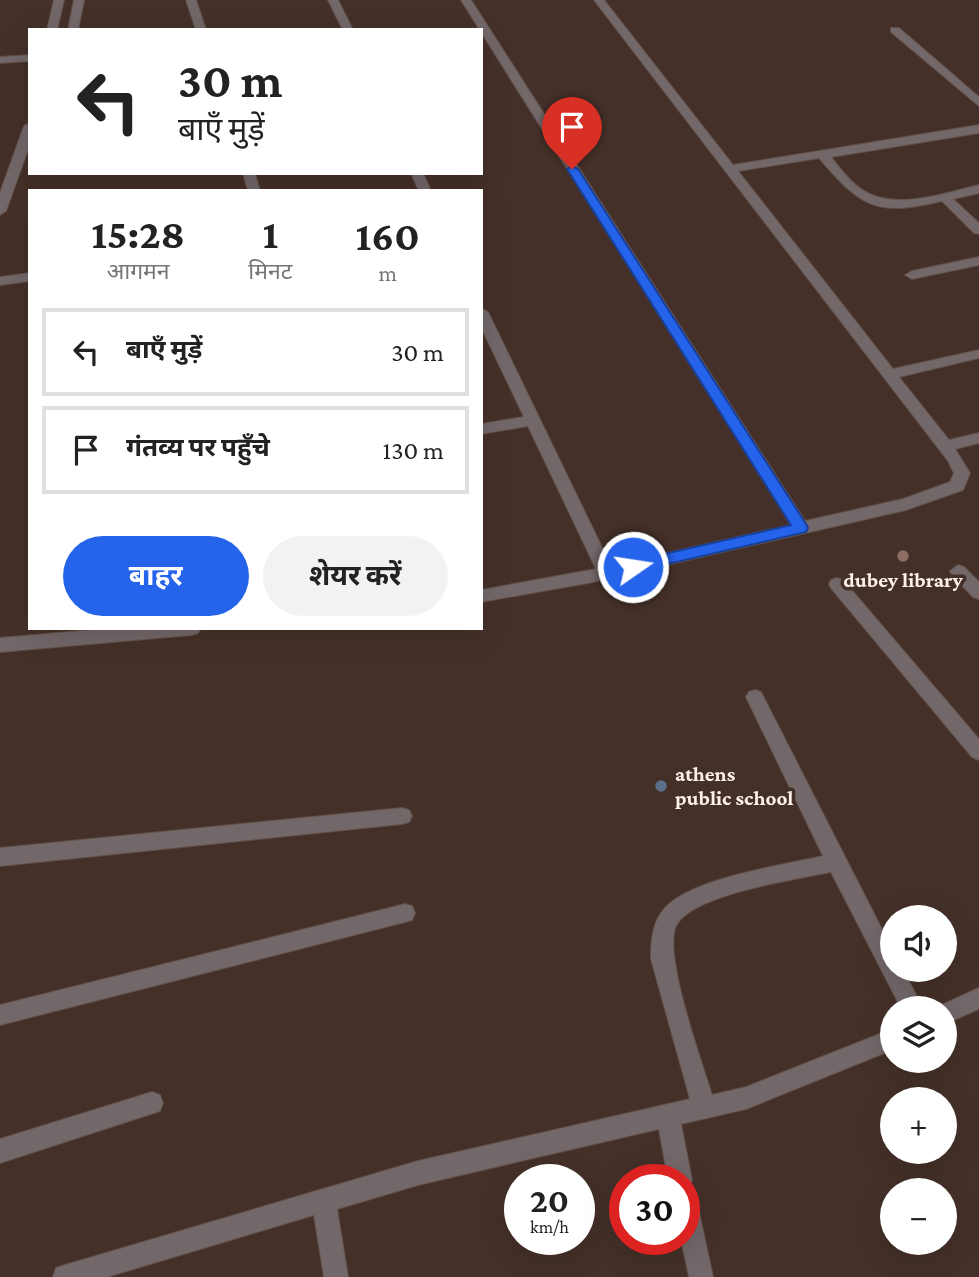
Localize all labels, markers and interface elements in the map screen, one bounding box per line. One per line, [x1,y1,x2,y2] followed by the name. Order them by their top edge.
[178,53,283,108] text: 30 m
[63,56,154,147] icon: left
[542,97,602,169] pin
[553,108,591,146] icon: arrive
[178,111,265,147] text: बाएँ मुड़ें
[91,210,185,257] text: 15:28
[262,210,278,257] text: 1
[356,212,420,259] text: 160
[107,258,170,284] text: आगमन
[248,258,292,284] text: मिनट
[378,260,397,286] text: m
[67,333,105,371] icon: left
[126,335,202,364] text: बाएँ मुड़ें
[391,338,444,367] text: 30 m
[67,431,105,469] icon: arrive
[126,433,270,462] text: गंतव्य पर पहुँचे
[383,436,444,465] text: 130 m
[596,530,670,604] position arrow
[63,536,249,616] button: बाहर
[263,536,448,616] button: शेयर करें
[895,548,911,564] marker: dubey library
[843,568,963,592] place label: dubey library
[675,762,793,810] place label: athens public school
[653,778,669,794] marker: athens public school
[880,905,957,1255] map controls
[880,905,957,982] button: sound
[880,996,957,1073] button: layers
[880,1087,957,1164] button: +
[609,1164,700,1255] speed limit sign: 30
[880,1178,957,1255] button: −
[530,1181,569,1220] text: 20
[530,1217,569,1237] text: km/h

